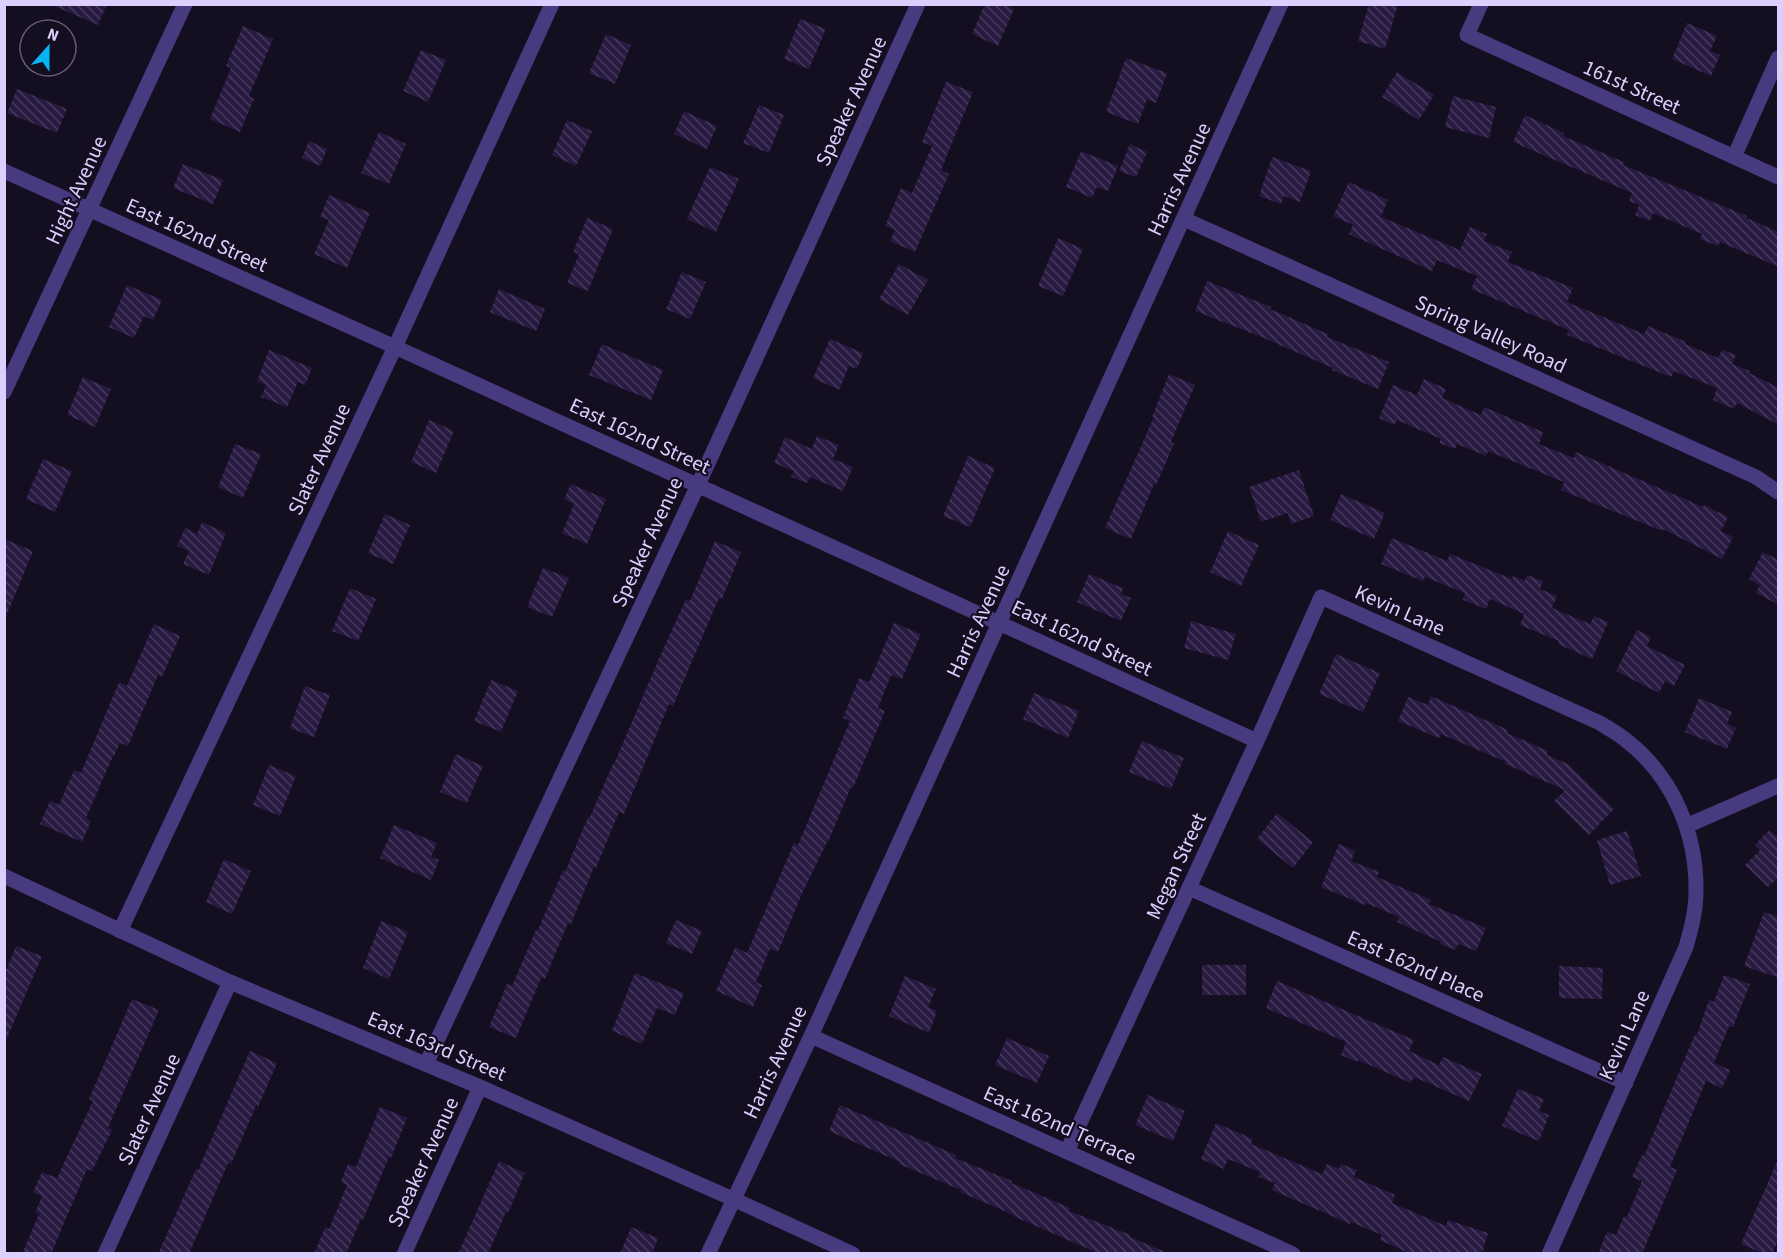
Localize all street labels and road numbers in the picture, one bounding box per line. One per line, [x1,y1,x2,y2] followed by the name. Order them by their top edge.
[808,31,894,171] street label: Speaker Avenue
[1579,52,1685,122] street label: 161st Street
[1140,117,1218,241] street label: Harris Avenue
[38,131,114,249] street label: Hight Avenue
[121,190,273,280] street label: East 162nd Street
[1411,287,1571,381] street label: Spring Valley Road
[565,390,715,482] street label: East 162nd Street
[280,398,358,520] street label: Slater Avenue
[604,472,690,612] street label: Speaker Avenue
[939,559,1017,683] street label: Harris Avenue
[1350,577,1450,643] street label: Kevin Lane
[1007,592,1157,684] street label: East 162nd Street
[1138,808,1214,924] street label: Megan Street
[1343,922,1489,1010] street label: East 162nd Place
[1591,985,1657,1085] street label: Kevin Lane
[736,1000,814,1124] street label: Harris Avenue
[363,1003,511,1089] street label: East 163rd Street
[110,1048,188,1170] street label: Slater Avenue
[979,1078,1141,1172] street label: East 162nd Terrace
[380,1092,466,1232] street label: Speaker Avenue

